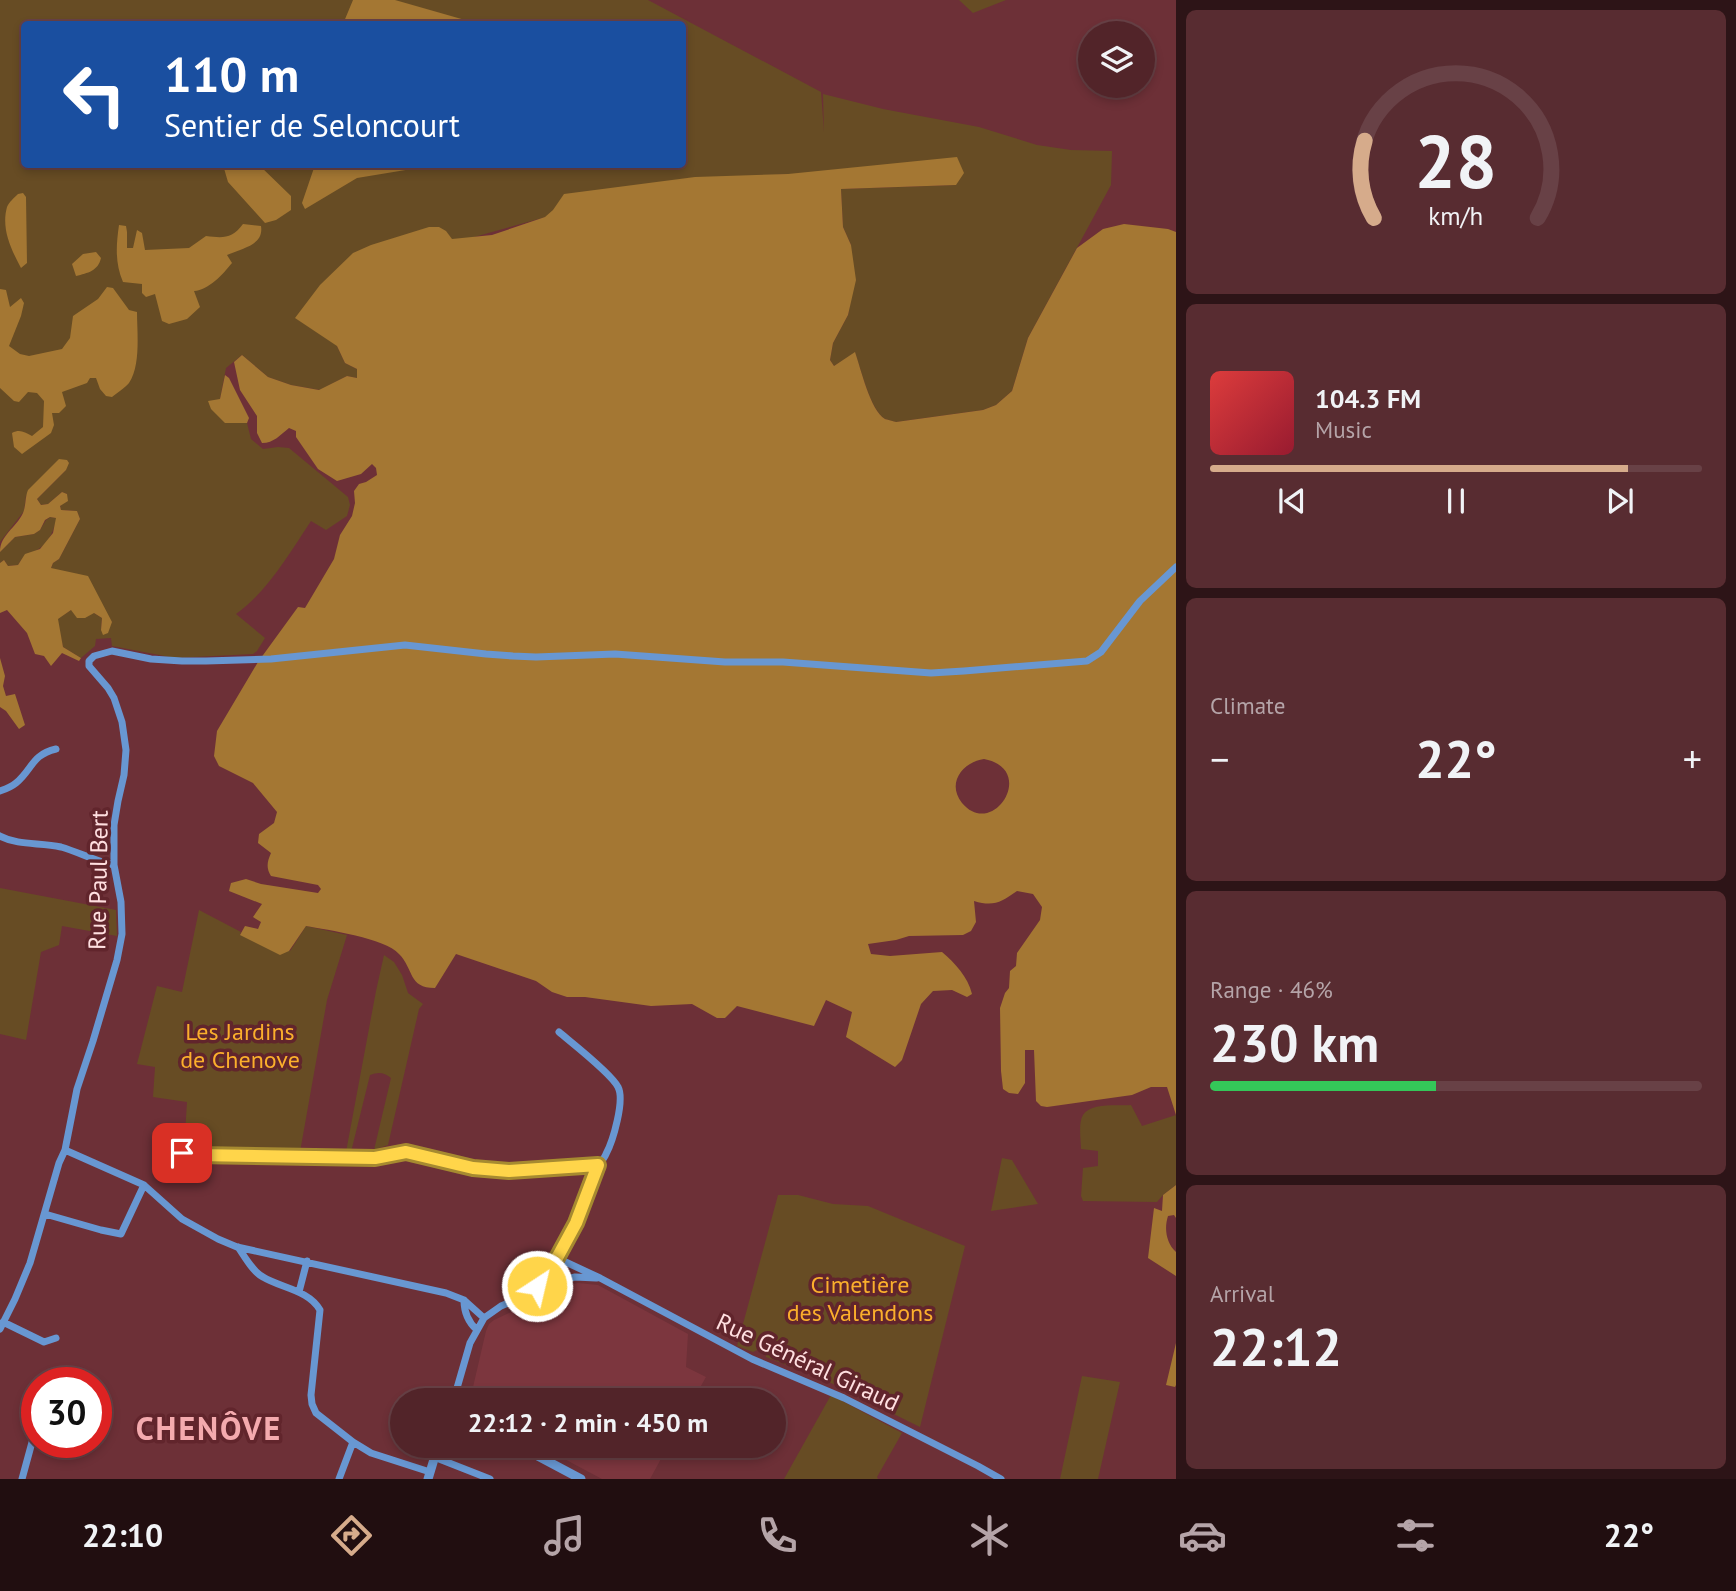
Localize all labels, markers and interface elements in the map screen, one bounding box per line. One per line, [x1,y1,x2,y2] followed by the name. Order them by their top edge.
[1078,21,1155,98] map controls
[1078,21,1155,98] button: layers
[164,42,299,106] text: 110 m
[49,49,140,140] icon: left
[164,104,460,146] text: Sentier de Seloncourt
[1415,114,1497,208] text: 28
[1429,200,1483,232] text: km/h
[1315,382,1421,415] text: 104.3 FM
[1315,415,1372,444] text: Music
[1273,482,1311,520] icon: previous
[1437,482,1475,520] icon: pause
[1601,482,1639,520] icon: next
[1210,691,1285,720] text: Climate
[1415,725,1497,792] text: 22°
[1210,734,1229,783] text: −
[1683,734,1702,783] text: +
[81,810,115,950] street label: Rue Paul Bert
[1210,975,1333,1004] text: Range · 46%
[1210,1009,1379,1076] text: 230 km
[180,1016,300,1075] park label: Les Jardins de Chenove
[152,1123,212,1183] pin
[163,1134,201,1172] icon: arrive
[500,1249,574,1323] position arrow
[787,1269,933,1328] park label: Cimetière des Valendons
[1210,1279,1274,1308] text: Arrival
[712,1306,904,1418] street label: Rue Général Giraud
[1210,1313,1342,1380] text: 22:12
[21,1367,112,1458] speed limit sign: 30
[468,1406,708,1439] text: 22:12 · 2 min · 450 m
[136,1407,282,1449] district label: CHENÔVE
[327,1511,376,1560] icon: directions
[540,1511,589,1560] icon: music
[753,1511,802,1560] icon: phone
[965,1511,1014,1560] icon: climate
[1178,1511,1227,1560] icon: car
[1391,1511,1440,1560] icon: filters
[82,1514,163,1556] text: 22:10
[1604,1514,1654,1556] text: 22°

